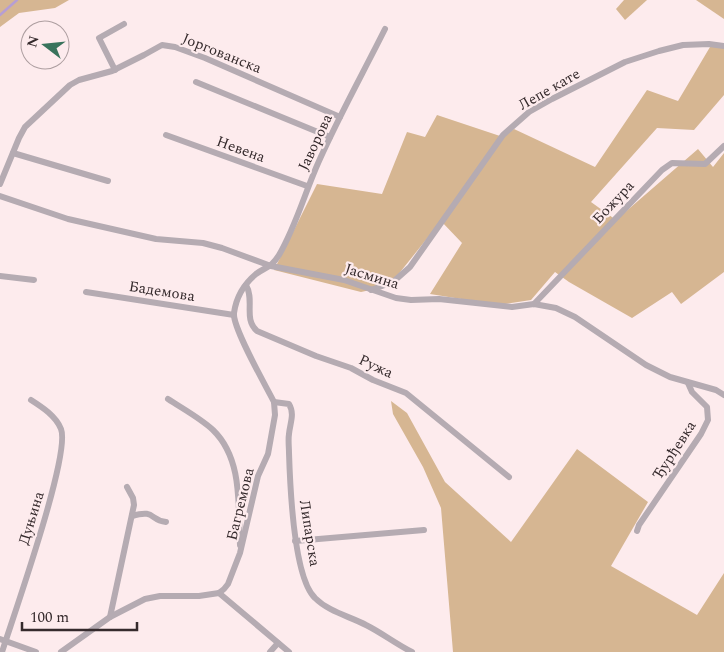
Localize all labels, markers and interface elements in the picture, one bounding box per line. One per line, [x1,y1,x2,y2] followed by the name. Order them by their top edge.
[20,20,70,70] north arrow
[179,27,266,80] street label: Јоргованска
[21,33,45,50] text: N
[514,62,584,116] street label: Лепе кате
[292,109,339,174] street label: Јаворова
[213,130,269,169] street label: Невена
[587,175,640,229] street label: Божура
[342,257,402,296] street label: Јасмина
[127,275,197,308] street label: Бадемова
[355,348,397,385] street label: Ружа
[647,416,703,484] street label: Ђурђевка
[220,465,261,543] street label: Багремова
[12,488,51,548] street label: Дуњина
[293,498,326,569] street label: Липарска
[22,600,138,632] scale bar
[30,606,69,629] text: 100 m

